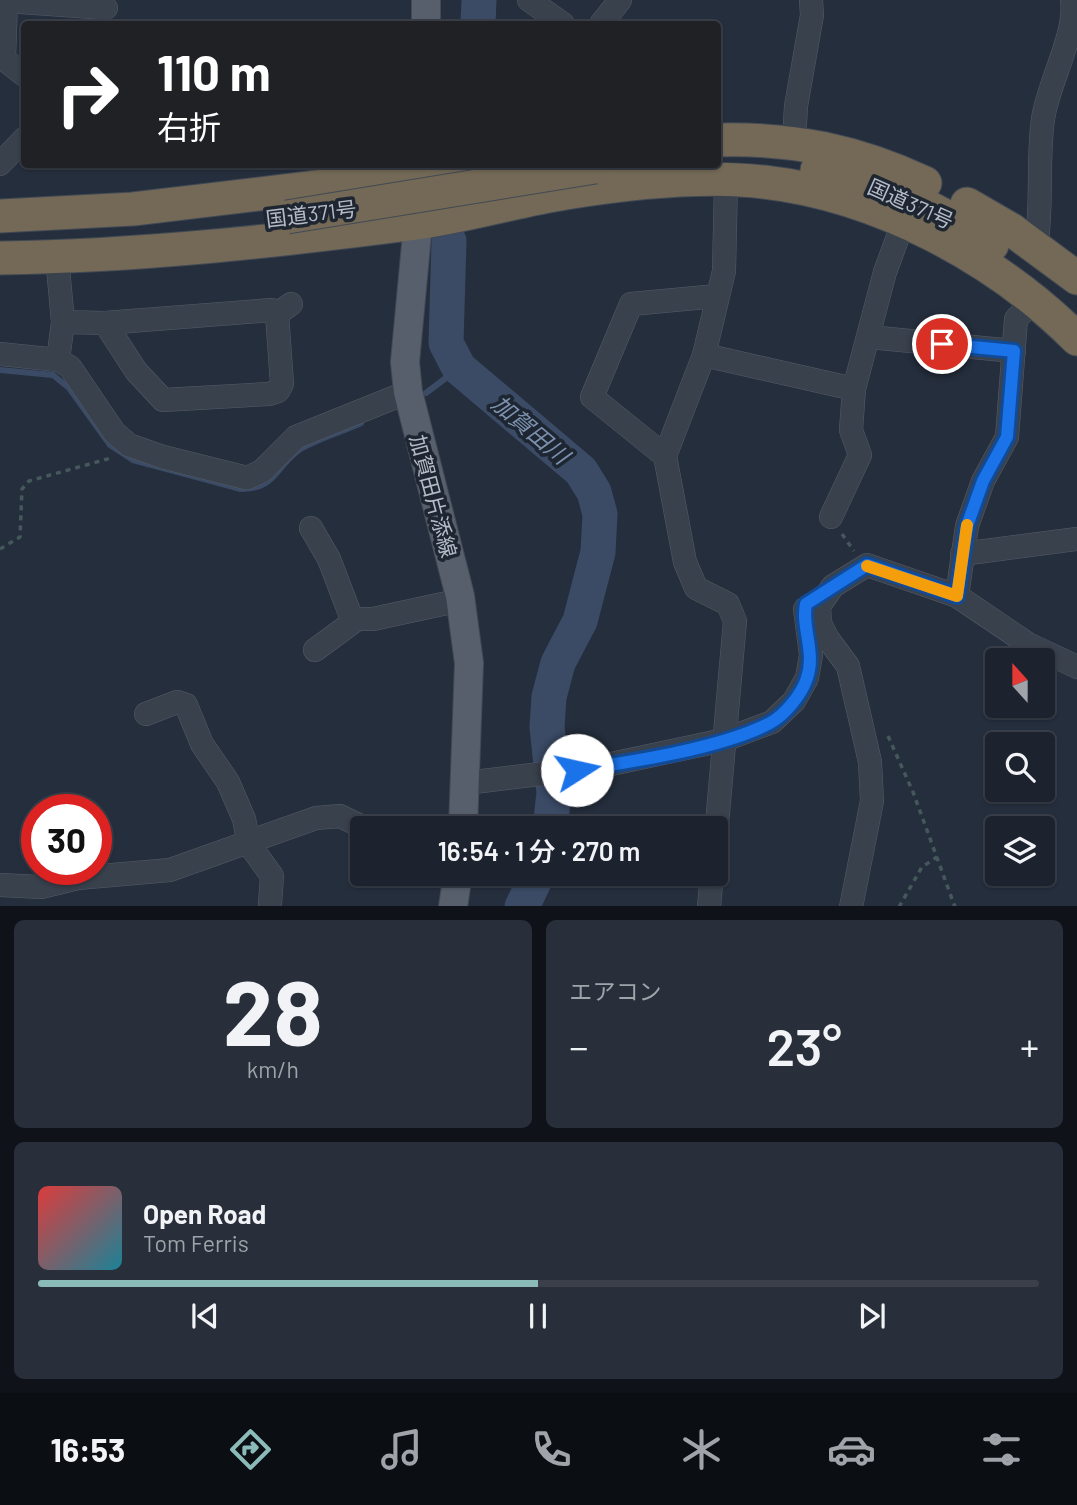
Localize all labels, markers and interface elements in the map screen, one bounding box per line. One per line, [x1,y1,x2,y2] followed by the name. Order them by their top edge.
[157,42,271,101] text: 110 m
[42,49,133,140] icon: right
[157,107,221,145] text: 右折
[864,173,958,233] street label: 国道371号
[264,195,358,231] street label: 国道371号
[912,314,972,374] pin
[923,325,961,363] icon: arrive
[487,389,578,471] water label: 加賀田川
[406,432,462,560] street label: 加賀田片添線
[985,648,1055,718] north arrow
[985,648,1055,886] map controls
[985,732,1055,802] button: search
[540,733,614,807] position arrow
[21,794,112,885] speed limit sign: 30
[985,816,1055,886] button: layers
[438,835,640,866] text: 16:54 · 1 分 · 270 m
[223,955,323,1064] text: 28
[570,977,662,1005] text: エアコン
[767,1014,842,1076] text: 23°
[570,1023,589,1069] text: −
[1020,1023,1039,1069] text: +
[247,1055,299,1083] text: km/h
[143,1198,266,1229] text: Open Road
[143,1229,249,1257] text: Tom Ferris
[186,1297,224,1335] icon: previous
[519,1297,557,1335] icon: pause
[853,1297,891,1335] icon: next
[226,1425,275,1474] icon: directions
[377,1425,426,1474] icon: music
[527,1425,576,1474] icon: phone
[677,1425,726,1474] icon: climate
[827,1425,876,1474] icon: car
[977,1425,1026,1474] icon: filters
[51,1430,125,1468] text: 16:53

